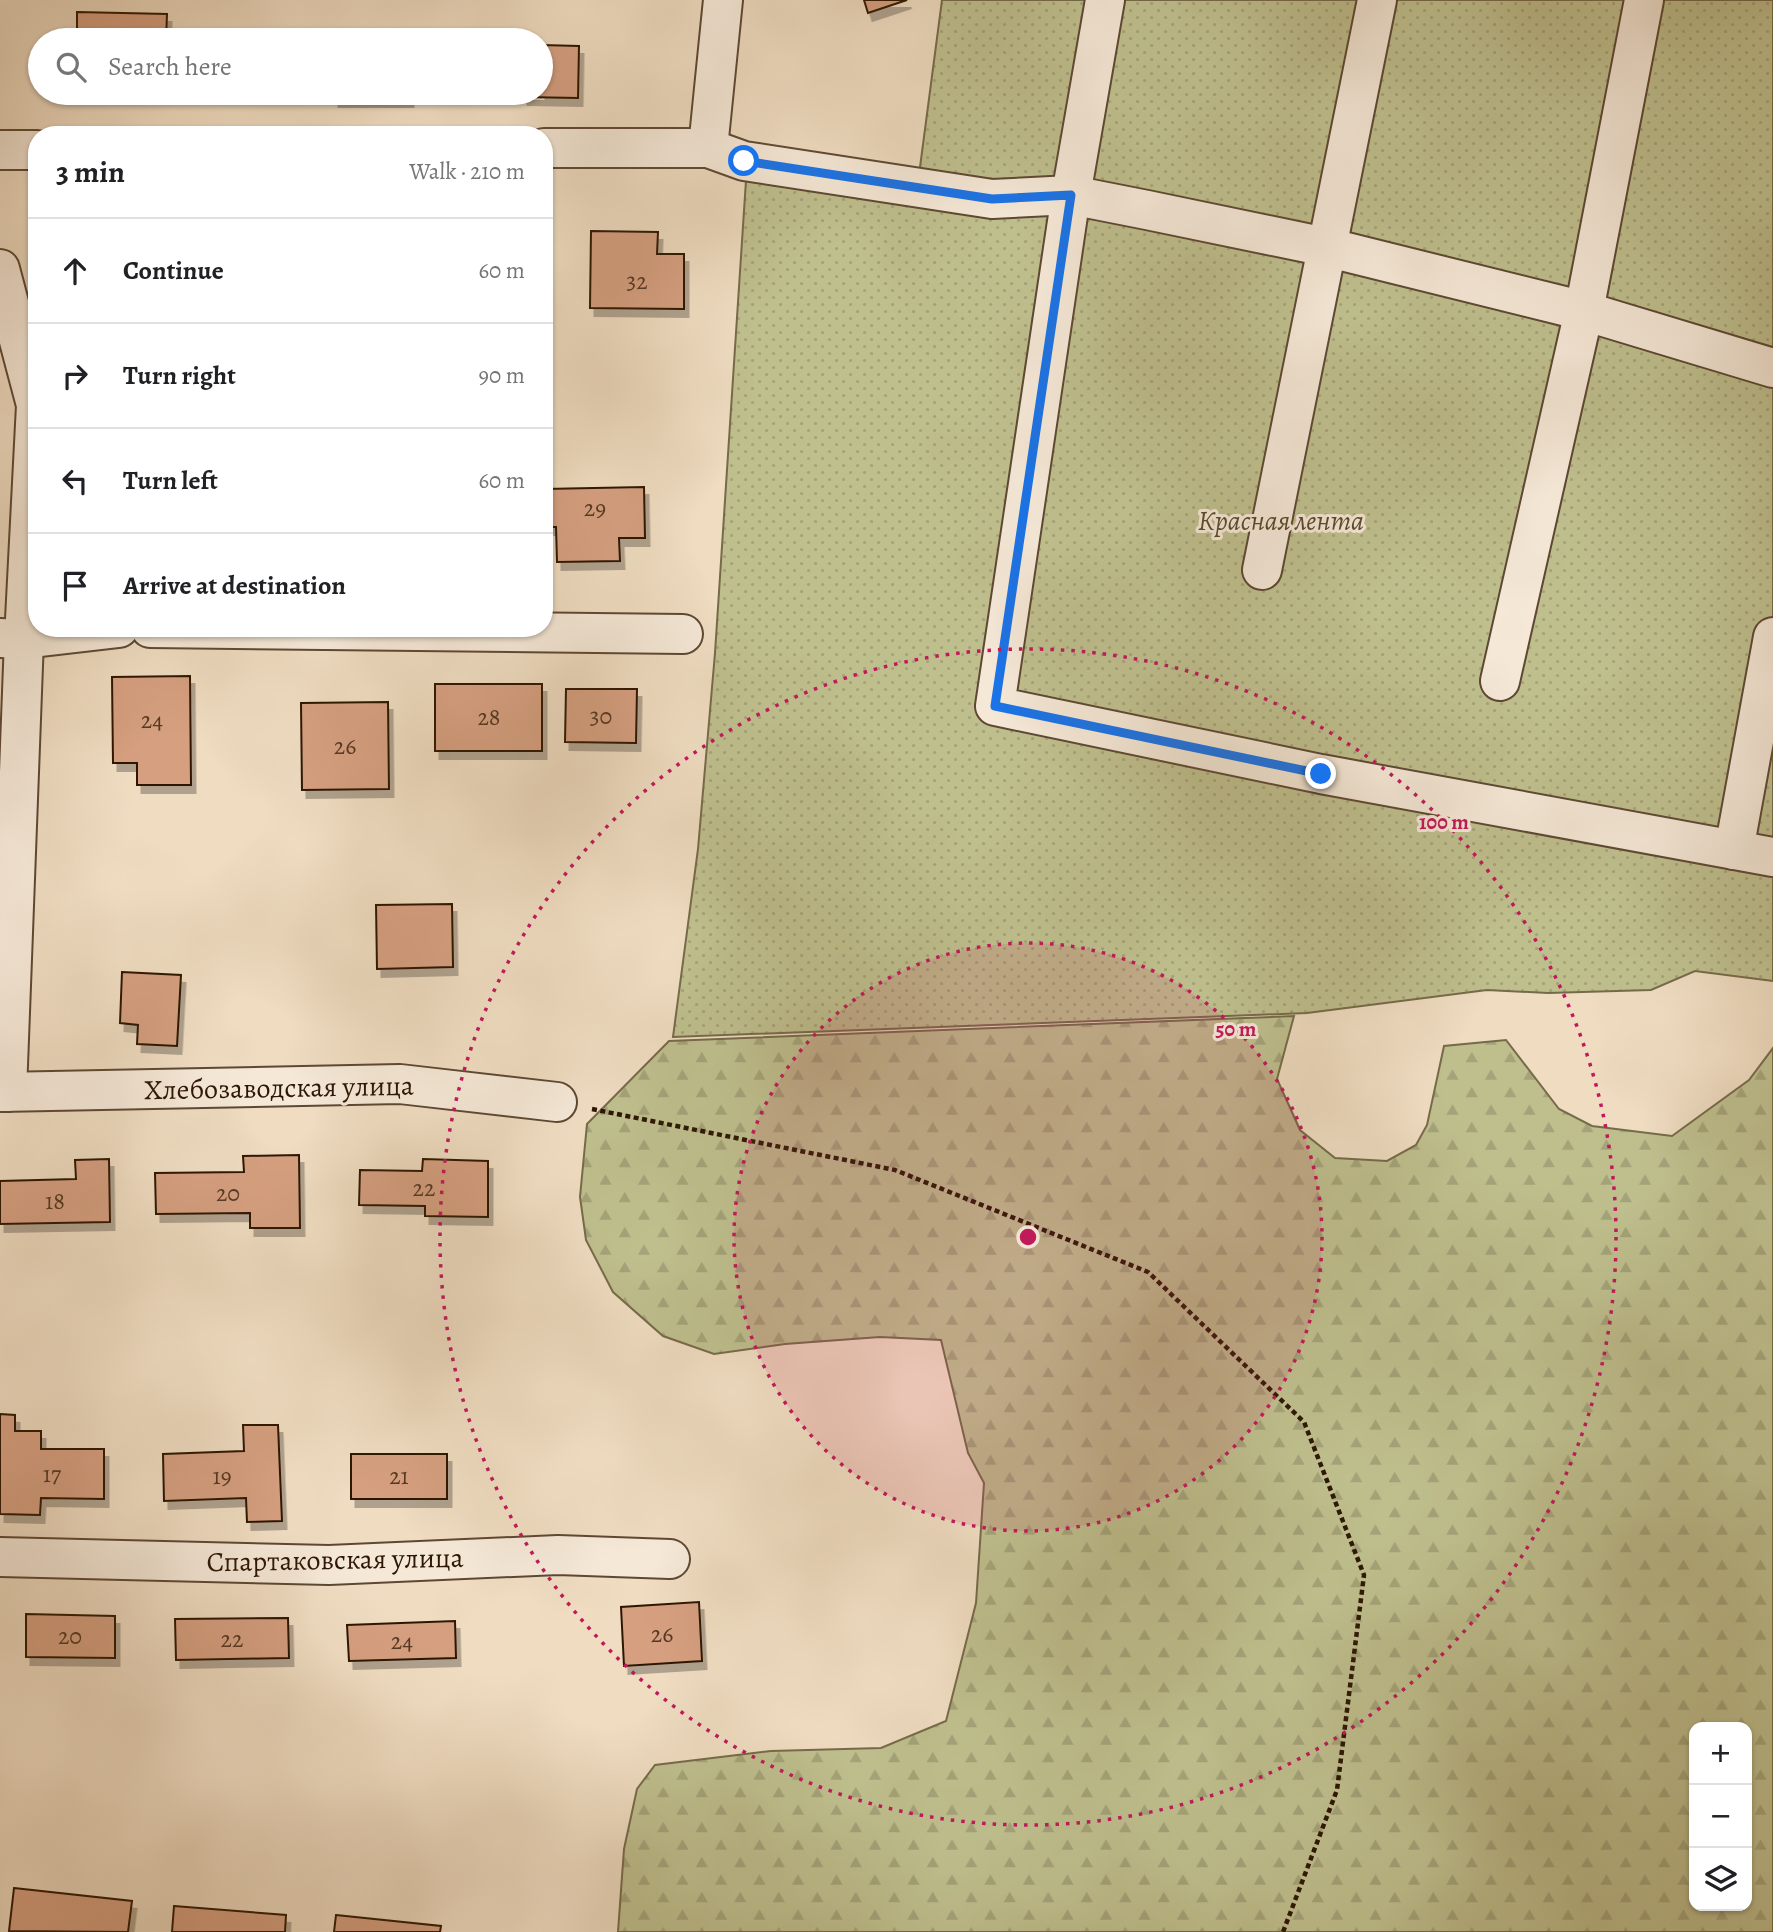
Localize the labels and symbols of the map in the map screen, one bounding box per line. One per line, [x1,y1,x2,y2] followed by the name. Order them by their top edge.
[728,145,759,176] route start
[626,265,648,297] house number: 32
[584,492,606,524] house number: 29
[1198,502,1364,540] park label: Красная лента
[590,700,612,732] house number: 30
[477,701,501,733] house number: 28
[141,704,163,736] house number: 24
[334,730,356,762] house number: 26
[1305,758,1336,789] route end
[1419,808,1469,836] text: 100 m
[1216,1015,1257,1043] text: 50 m
[144,1067,414,1109] street label: Хлебозаводская улица
[413,1172,435,1204] house number: 22
[216,1177,240,1209] house number: 20
[45,1185,65,1217] house number: 18
[1016,1225,1040,1249] centre of rings
[43,1458,62,1490] house number: 17
[212,1460,232,1492] house number: 19
[389,1460,409,1492] house number: 21
[206,1539,464,1581] street label: Спартаковская улица
[651,1618,673,1650] house number: 26
[58,1620,82,1652] house number: 20
[221,1623,243,1655] house number: 22
[391,1625,413,1657] house number: 24

